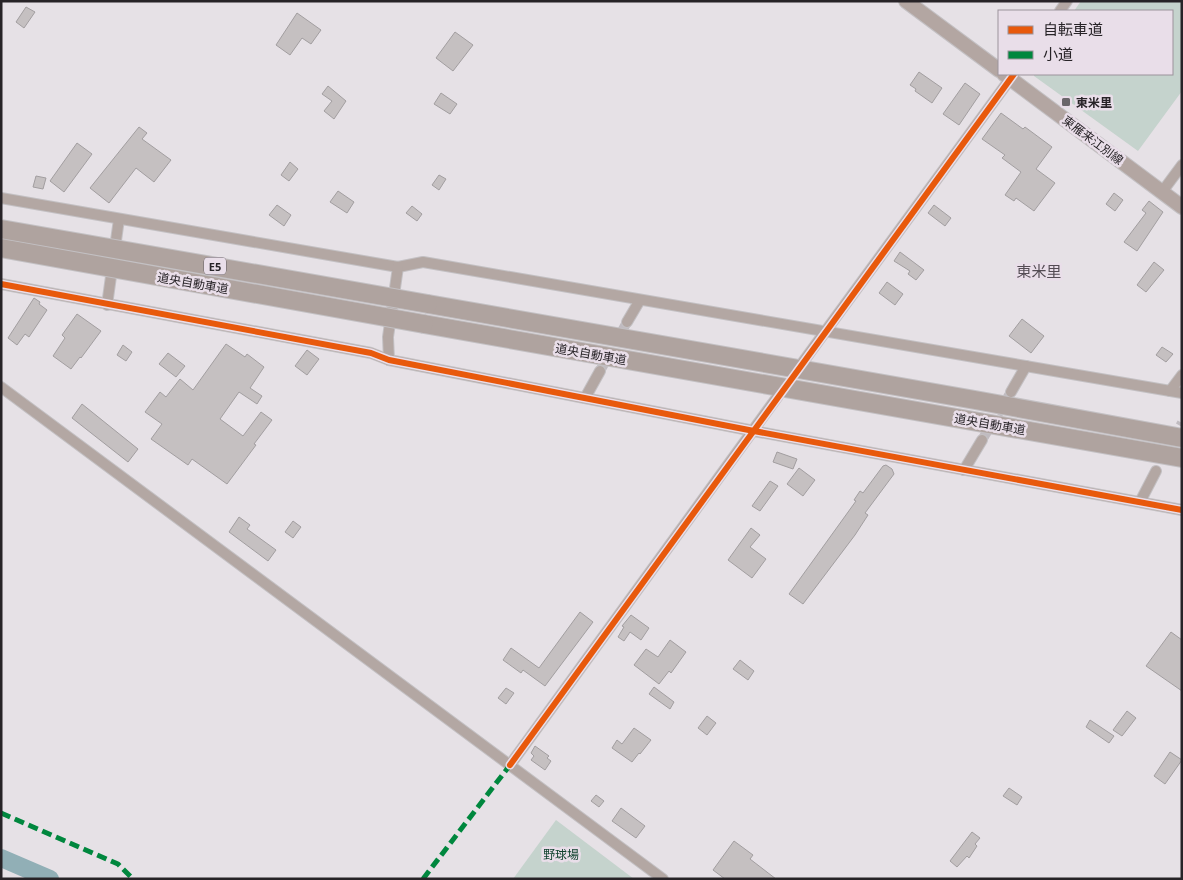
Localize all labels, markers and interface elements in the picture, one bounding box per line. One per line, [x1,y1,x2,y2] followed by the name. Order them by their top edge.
[998,10,1173,75] legend
[1043,19,1103,39] text: 自転車道
[1043,44,1073,64] text: 小道
[1076,94,1112,111] place label: 東米里
[1060,96,1072,108] marker: 東米里
[1059,112,1127,168] street label: 東雁来江別線
[204,258,226,274] road number: E5
[1016,261,1062,281] district label: 東米里
[156,268,230,298] street label: 道央自動車道
[554,339,628,369] street label: 道央自動車道
[953,409,1027,439] street label: 道央自動車道
[543,846,579,863] park label: 野球場

